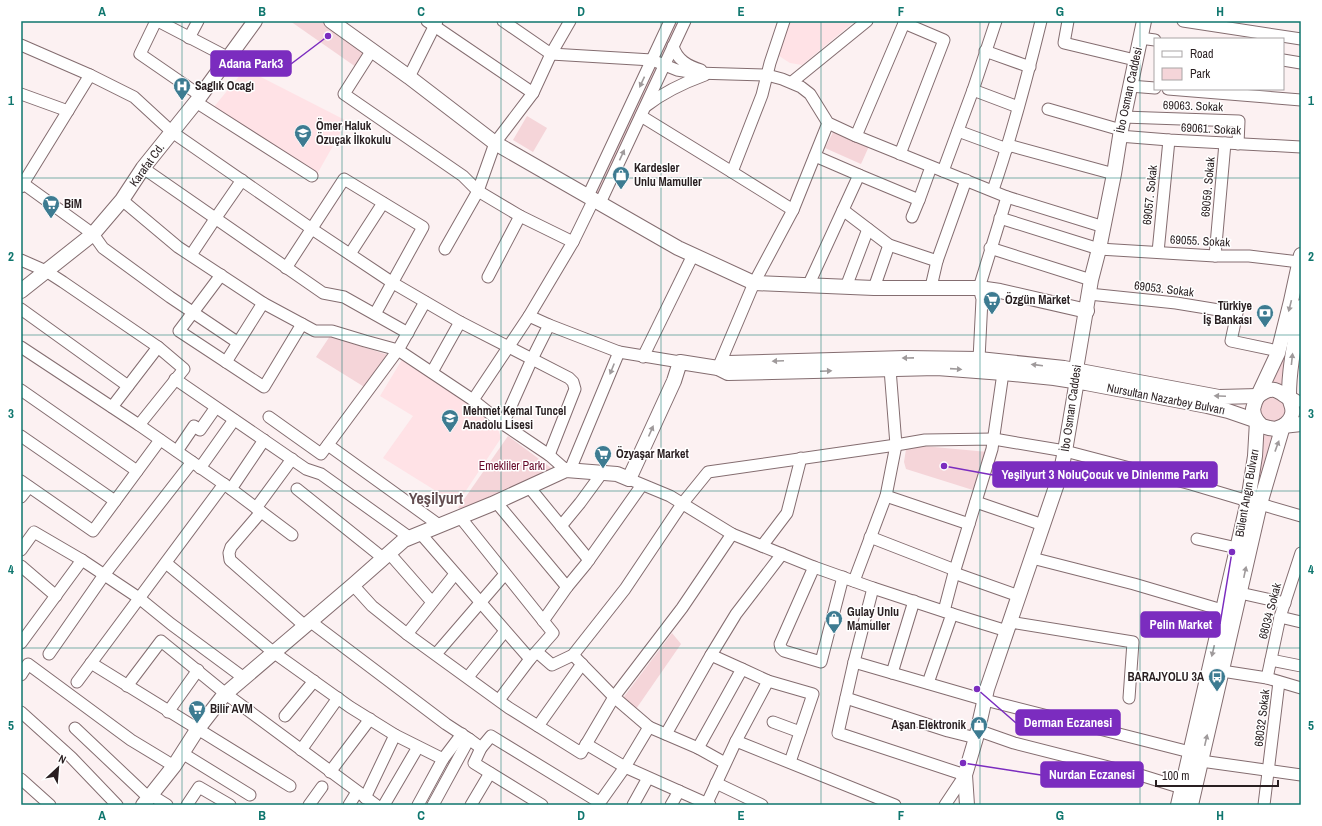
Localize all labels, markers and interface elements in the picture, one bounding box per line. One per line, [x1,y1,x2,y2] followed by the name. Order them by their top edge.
[98,3,106,20] text: A
[258,3,266,20] text: B
[417,3,425,20] text: C
[577,3,585,20] text: D
[737,3,745,20] text: E
[898,3,905,20] text: F
[1056,3,1064,20] text: G
[1216,3,1224,20] text: H
[1154,38,1284,90] legend
[1112,46,1146,134] street label: İbo Osman Caddesi
[1190,46,1214,62] text: Road
[211,51,291,76] callout: Adana Park3
[219,55,283,72] text: Adana Park3
[1190,66,1210,82] text: Park
[172,76,192,101] hospital icon: Saglık Ocagı
[639,76,645,88] one-way arrow
[195,78,254,94] place label: Saglık Ocagı
[8,92,14,109] text: 1
[1308,92,1314,109] text: 1
[1163,97,1223,115] street label: 69063. Sokak
[316,117,391,148] place label: Ömer Haluk Özuçak İlkokulu
[1181,119,1242,139] street label: 69061. Sokak
[293,123,313,148] school or university icon: Ömer Haluk Özuçak İlkokulu
[126,140,168,190] street label: Karafat Cd.
[619,150,625,161] one-way arrow
[1197,156,1219,218] street label: 69059. Sokak
[634,160,702,190] place label: Kardesler Unlu Mamuller
[1139,164,1161,226] street label: 69057. Sokak
[611,165,631,190] shop icon: Kardesler Unlu Mamuller
[41,194,61,219] supermarket icon: BiM
[64,196,82,212] place label: BiM
[1170,231,1231,251] street label: 69055. Sokak
[8,248,14,265] text: 2
[1308,248,1314,265] text: 2
[1133,277,1195,301] street label: 69053. Sokak
[982,290,1002,315] supermarket icon: Özgün Market
[1005,291,1071,308] place label: Özgün Market
[1203,298,1253,328] place label: Türkiye İş Bankası
[1286,300,1292,313] one-way arrow
[1255,303,1275,328] bank icon: Türkiye İş Bankası
[1289,353,1296,365] one-way arrow
[901,355,914,361] one-way arrow
[772,358,784,365] one-way arrow
[1031,362,1043,368] one-way arrow
[608,364,614,376] one-way arrow
[1057,364,1085,452] street label: İbo Osman Caddesi
[950,366,962,373] one-way arrow
[820,368,833,374] one-way arrow
[1105,380,1227,418] street label: Nursultan Nazarbey Bulvarı
[1213,393,1226,400] one-way arrow
[463,403,566,433] place label: Mehmet Kemal Tuncel Anadolu Lisesi
[8,405,14,422] text: 3
[1308,405,1314,422] text: 3
[440,408,460,433] school or university icon: Mehmet Kemal Tuncel Anadolu Lisesi
[648,425,654,436] one-way arrow
[1275,440,1281,452] one-way arrow
[593,444,613,469] supermarket icon: Özyaşar Market
[616,445,689,462] place label: Özyaşar Market
[1231,448,1263,538] street label: Bülent Angın Bulvarı
[479,458,545,474] park label: Emekliler Parkı
[993,462,1217,487] callout: Yeşilyurt 3 NoluÇocuk ve Dinlenme Parkı
[1001,466,1209,483] text: Yeşilyurt 3 NoluÇocuk ve Dinlenme Parkı
[409,487,464,509] district label: Yeşilyurt
[8,561,14,578] text: 4
[1308,561,1314,578] text: 4
[1242,566,1248,578] one-way arrow
[1255,581,1285,641] street label: 68034 Sokak
[847,604,899,634] place label: Gulay Unlu Mamuller
[824,609,844,634] shop icon: Gulay Unlu Mamuller
[1141,612,1220,637] callout: Pelin Market
[1150,616,1213,633] text: Pelin Market
[1209,645,1215,658] one-way arrow
[1207,667,1227,692] bus stop icon: BARAJYOLU 3A
[1127,669,1205,685] place label: BARAJYOLU 3A
[1251,688,1273,747] street label: 68032 Sokak
[187,699,207,724] supermarket icon: Bilir AVM
[210,701,253,717] place label: Bilir AVM
[1016,710,1120,735] callout: Derman Eczanesi
[1024,714,1112,731] text: Derman Eczanesi
[969,715,989,740] shop icon: Aşan Elektronik
[8,717,14,734] text: 5
[892,717,967,733] place label: Aşan Elektronik
[1308,717,1314,734] text: 5
[1203,734,1209,746] one-way arrow
[38,748,78,788] north arrow
[56,751,68,767] text: N
[1041,762,1143,787] callout: Nurdan Eczanesi
[1156,762,1278,788] scale bar
[1049,766,1135,783] text: Nurdan Eczanesi
[1162,768,1189,784] text: 100 m
[98,807,106,824] text: A
[258,807,266,824] text: B
[417,807,425,824] text: C
[577,807,585,824] text: D
[737,807,745,824] text: E
[898,807,905,824] text: F
[1056,807,1064,824] text: G
[1216,807,1224,824] text: H

